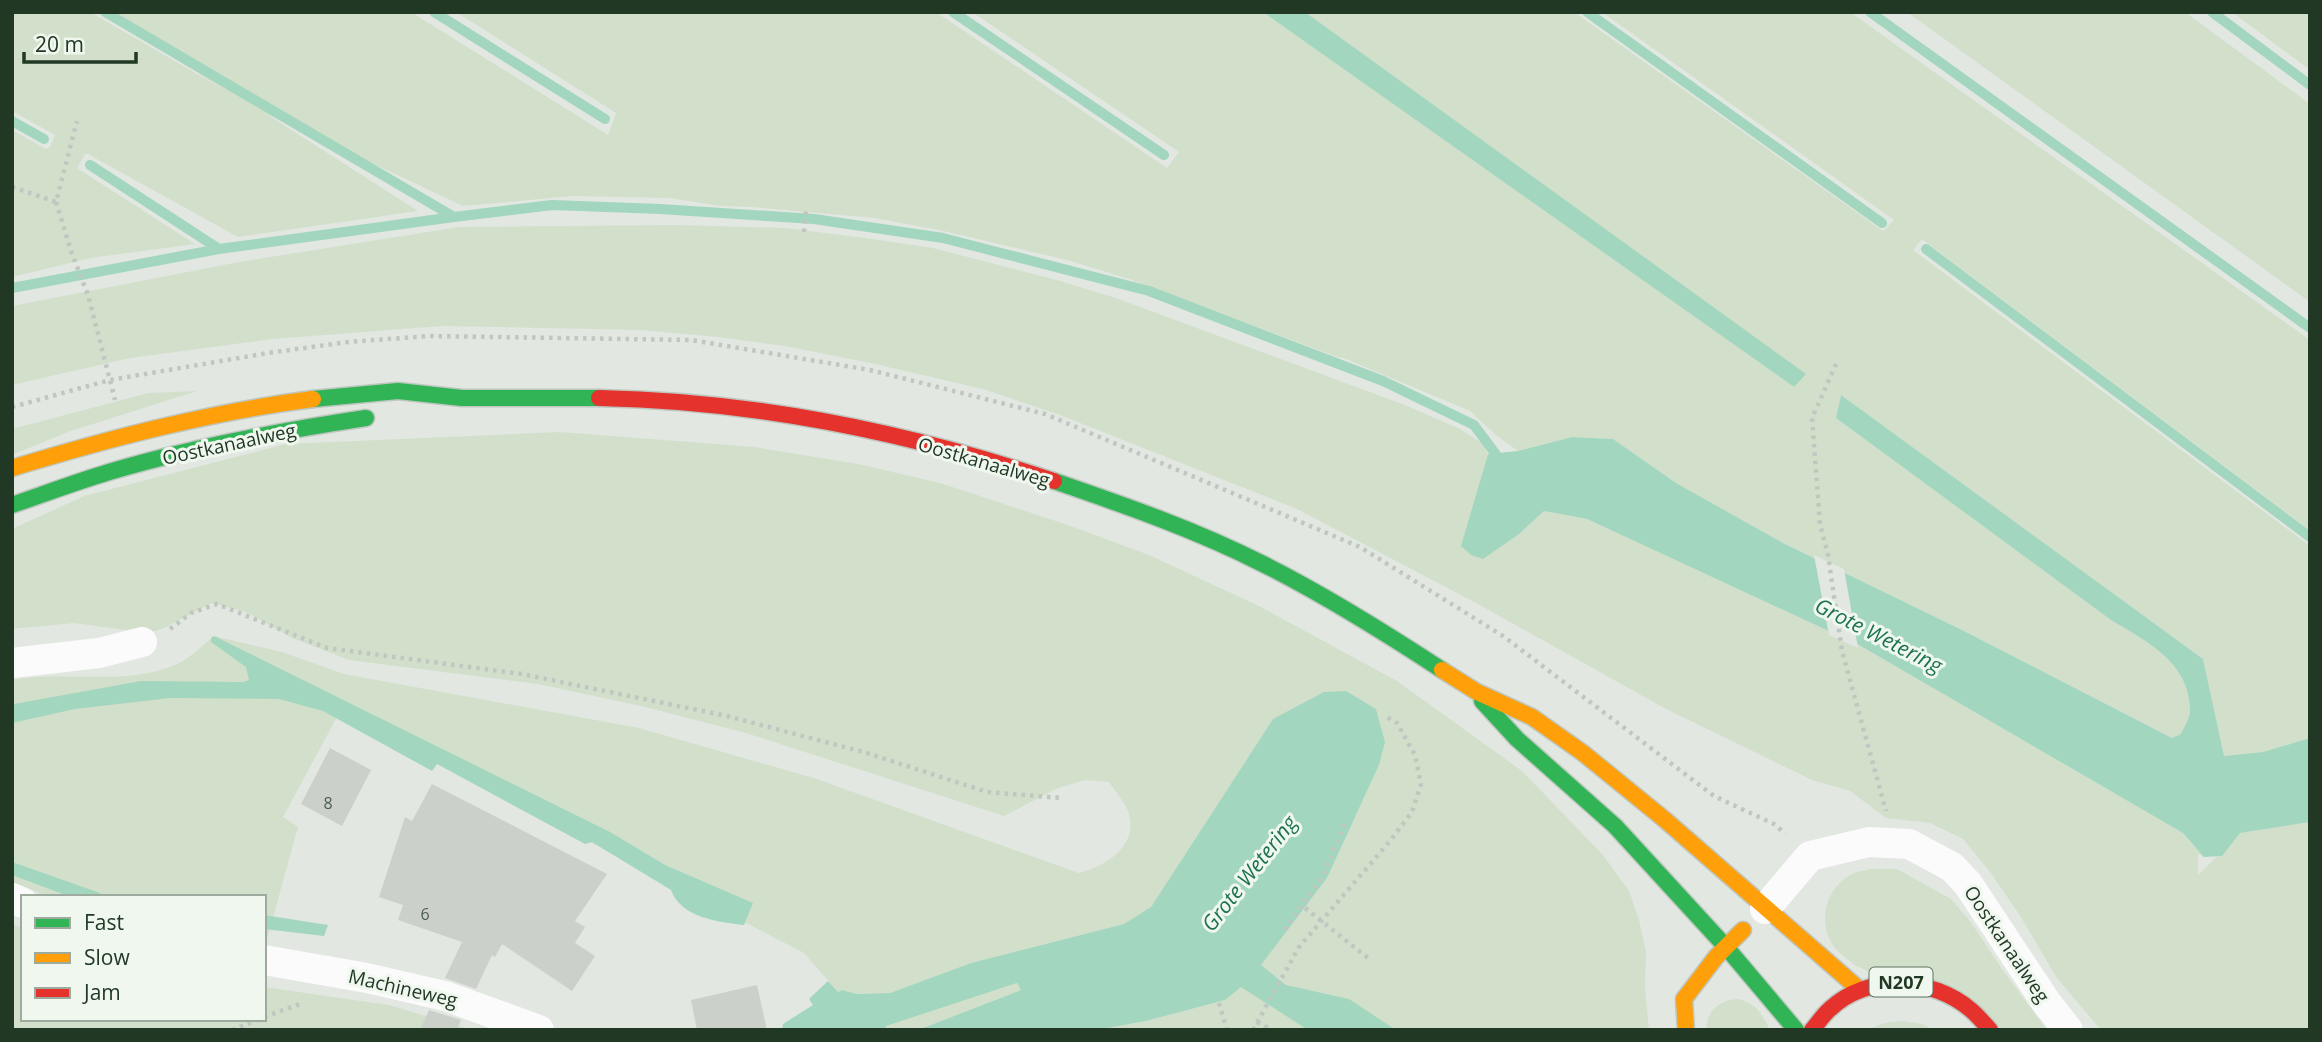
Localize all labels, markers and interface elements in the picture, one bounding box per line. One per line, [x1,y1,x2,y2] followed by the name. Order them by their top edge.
[24,21,136,65] scale bar
[35,30,84,58] text: 20 m
[160,417,298,471] street label: Oostkanaalweg
[915,431,1053,493] street label: Oostkanaalweg
[1810,591,1949,680] water label: Grote Wetering
[323,792,333,814] house number: 8
[1195,809,1304,937] water label: Grote Wetering
[1958,880,2056,1008] street label: Oostkanaalweg
[21,895,266,1021] legend
[420,903,430,925] house number: 6
[84,908,124,936] text: Fast
[84,943,130,971] text: Slow
[346,963,460,1013] street label: Machineweg
[1870,967,1932,996] road number: N207
[82,978,121,1006] text: Jam

